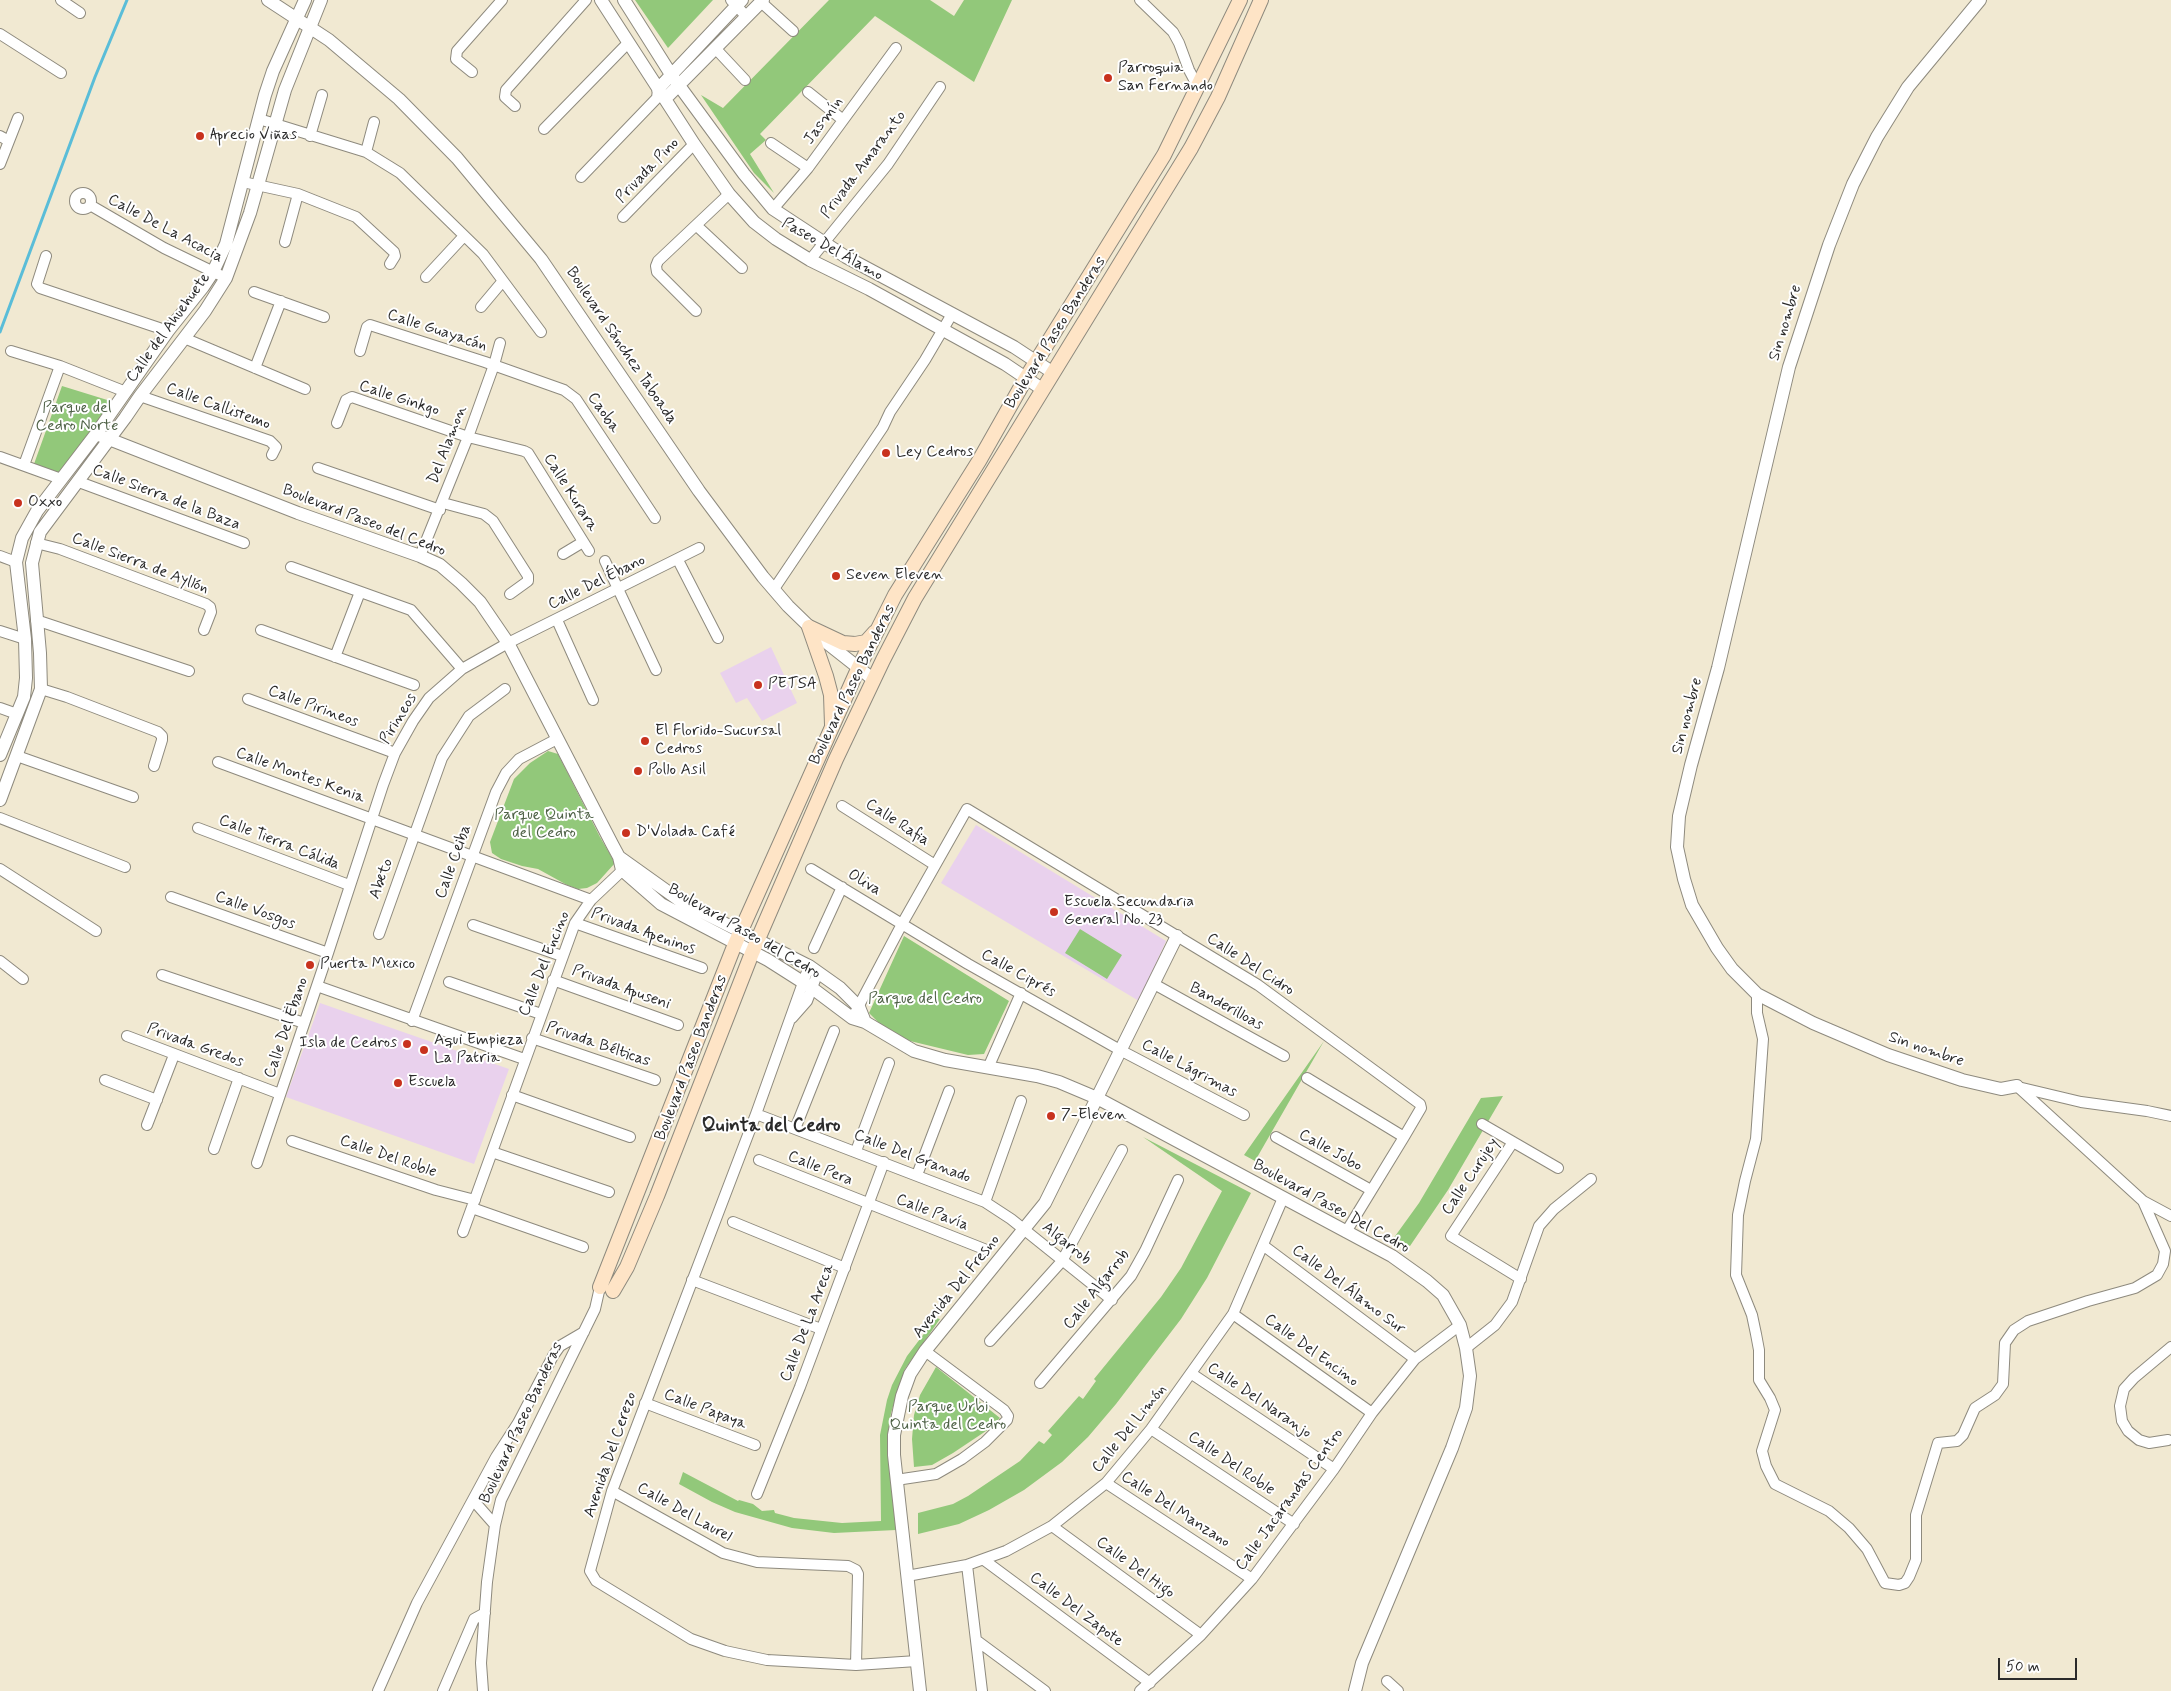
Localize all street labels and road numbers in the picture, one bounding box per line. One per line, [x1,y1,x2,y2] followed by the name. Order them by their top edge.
[800,93,848,149] street label: Jasmín
[817,107,911,223] street label: Privada Amaranto
[612,134,684,208] street label: Privada Pino
[104,190,226,268] street label: Calle De La Acacia
[778,214,886,286] street label: Paseo Del Álamo
[1001,253,1111,413] street label: Boulevard Paseo Banderas
[561,264,681,428] street label: Boulevard Sánchez Taboada
[123,269,215,387] street label: Calle del Ahuehuete
[1765,283,1807,363] street label: Sin nombre
[385,306,489,356] street label: Calle Guayacán
[356,377,442,421] street label: Calle Ginkgo
[163,379,273,435] street label: Calle Callistemo
[582,389,624,437] street label: Caoba
[424,403,472,487] street label: Del Alamon
[538,450,602,536] street label: Calle Kurara
[89,461,243,535] street label: Calle Sierra de la Baza
[280,481,448,561] street label: Boulevard Paseo del Cedro
[69,529,211,599] street label: Calle Sierra de Ayllón
[545,551,649,615] street label: Calle Del Ébano
[806,602,900,768] street label: Boulevard Paseo Banderas
[1669,676,1707,756] street label: Sin nombre
[265,682,361,732] street label: Calle Pirineos
[376,690,422,748] street label: Pirineos
[233,744,367,808] street label: Calle Montes Kenia
[861,795,933,851] street label: Calle Rafia
[216,811,342,875] street label: Calle Tierra Cálida
[432,822,476,902] street label: Calle Ceiba
[366,856,398,902] street label: Abeto
[844,866,884,900] street label: Oliva
[664,880,824,984] street label: Boulevard Paseo del Cedro
[212,888,298,934] street label: Calle Vosgos
[588,904,698,960] street label: Privada Apeninos
[515,909,575,1019] street label: Calle Del Encino
[1202,929,1298,1001] street label: Calle Del Cidro
[977,946,1059,1002] street label: Calle Ciprés
[569,961,673,1015] street label: Privada Apuseni
[652,972,732,1144] street label: Boulevard Paseo Banderas
[261,975,313,1081] street label: Calle Del Ëbano
[1186,979,1266,1035] street label: Banderilloas
[543,1018,653,1072] street label: Privada Bélticas
[144,1020,246,1072] street label: Privada Gredos
[1886,1028,1966,1072] street label: Sin nombre
[1138,1036,1240,1102] street label: Calle Lágrimas
[851,1126,973,1188] street label: Calle Del Granado
[1295,1126,1365,1176] street label: Calle Jobo
[337,1131,439,1183] street label: Calle Del Roble
[1438,1135,1504,1219] street label: Calle Curujey
[785,1147,855,1191] street label: Calle Pera
[1249,1156,1413,1258] street label: Boulevard Paseo Del Cedro
[893,1190,971,1236] street label: Calle Pavía
[1037,1218,1095,1270] street label: Algarrob
[909,1231,1005,1343] street label: Avenida Del Fresno
[1288,1241,1408,1339] street label: Calle Del Álamo Sur
[1060,1246,1134,1334] street label: Calle Algarrob
[777,1261,839,1385] street label: Calle De La Areca
[1260,1310,1362,1392] street label: Calle Del Encino
[476,1339,568,1507] street label: Boulevard Paseo Banderas
[1203,1359,1315,1443] street label: Calle Del Naranjo
[1088,1381,1172,1477] street label: Calle Del Limón
[661,1385,749,1435] street label: Calle Papaya
[580,1390,642,1520] street label: Avenida Del Cerezo
[1232,1425,1348,1575] street label: Calle Jacarandas Centro
[1184,1428,1278,1500] street label: Calle Del Roble
[1117,1468,1233,1552] street label: Calle Del Manzano
[633,1479,735,1547] street label: Calle Del Laurel
[1092,1533,1178,1603] street label: Calle Del Higo
[1025,1568,1127,1652] street label: Calle Del Zapote

